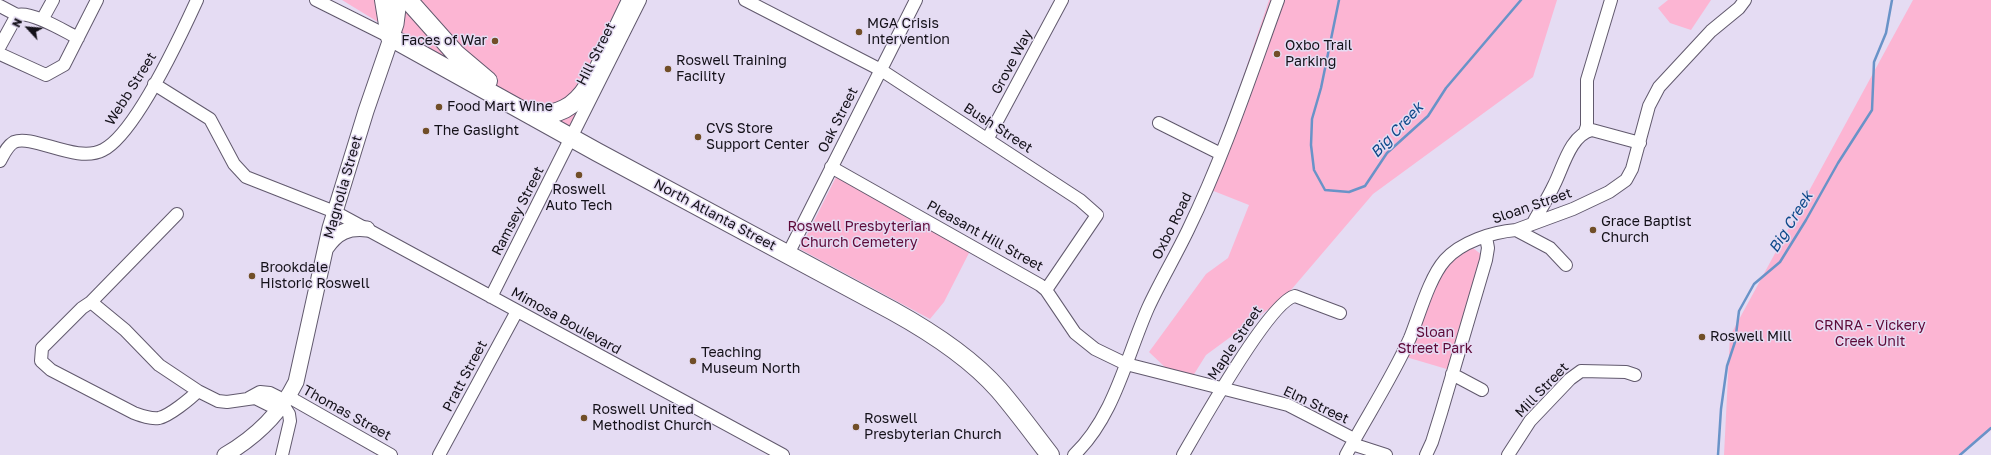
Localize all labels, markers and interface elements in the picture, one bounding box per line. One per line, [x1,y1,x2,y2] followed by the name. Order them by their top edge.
[8,8,48,48] north arrow
[9,16,24,29] text: N
[867,16,950,48] place label: MGA Crisis Intervention
[573,20,619,88] street label: Hill Street
[854,27,864,37] marker: MGA Crisis Intervention
[988,27,1036,97] street label: Grove Way
[401,33,487,49] place label: Faces of War
[490,36,500,46] marker: Faces of War
[1285,38,1352,70] place label: Oxbo Trail Parking
[102,49,160,129] street label: Webb Street
[1272,49,1282,59] marker: Oxbo Trail Parking
[676,53,787,86] place label: Roswell Training Facility
[663,64,673,74] marker: Roswell Training Facility
[814,85,862,155] street label: Oak Street
[447,99,553,115] place label: Food Mart Wine
[960,99,1036,157] street label: Bush Street
[1367,99,1427,161] water label: Big Creek
[434,102,444,112] marker: Food Mart Wine
[706,121,809,154] place label: CVS Store Support Center
[434,123,519,139] place label: The Gaslight
[421,126,431,136] marker: The Gaslight
[693,132,703,142] marker: CVS Store Support Center
[320,133,366,241] street label: Magnolia Street
[488,164,548,258] street label: Ramsey Street
[574,170,584,180] marker: Roswell Auto Tech
[651,176,779,254] street label: North Atlanta Street
[546,182,612,214] place label: Roswell Auto Tech
[1490,185,1574,227] street label: Sloan Street
[1765,188,1817,256] water label: Big Creek
[1149,190,1195,262] street label: Oxbo Road
[924,197,1046,275] street label: Pleasant Hill Street
[1601,214,1692,246] place label: Grace Baptist Church
[787,219,931,252] park label: Roswell Presbyterian Church Cemetery
[1588,225,1598,235] marker: Grace Baptist Church
[260,260,370,292] place label: Brookdale Historic Roswell
[247,271,257,281] marker: Brookdale Historic Roswell
[508,284,624,358] street label: Mimosa Boulevard
[1204,303,1266,383] street label: Maple Street
[1814,318,1926,350] park label: CRNRA - Vickery Creek Unit
[1397,325,1473,358] park label: Sloan Street Park
[1710,329,1792,345] place label: Roswell Mill
[1697,332,1707,342] marker: Roswell Mill
[439,338,491,414] street label: Pratt Street
[701,345,800,378] place label: Teaching Museum North
[688,356,698,366] marker: Teaching Museum North
[1512,359,1572,421] street label: Mill Street
[300,382,394,444] street label: Thomas Street
[1281,383,1351,427] street label: Elm Street
[592,402,712,434] place label: Roswell United Methodist Church
[864,411,1002,444] place label: Roswell Presbyterian Church
[579,413,589,423] marker: Roswell United Methodist Church
[851,422,861,432] marker: Roswell Presbyterian Church

